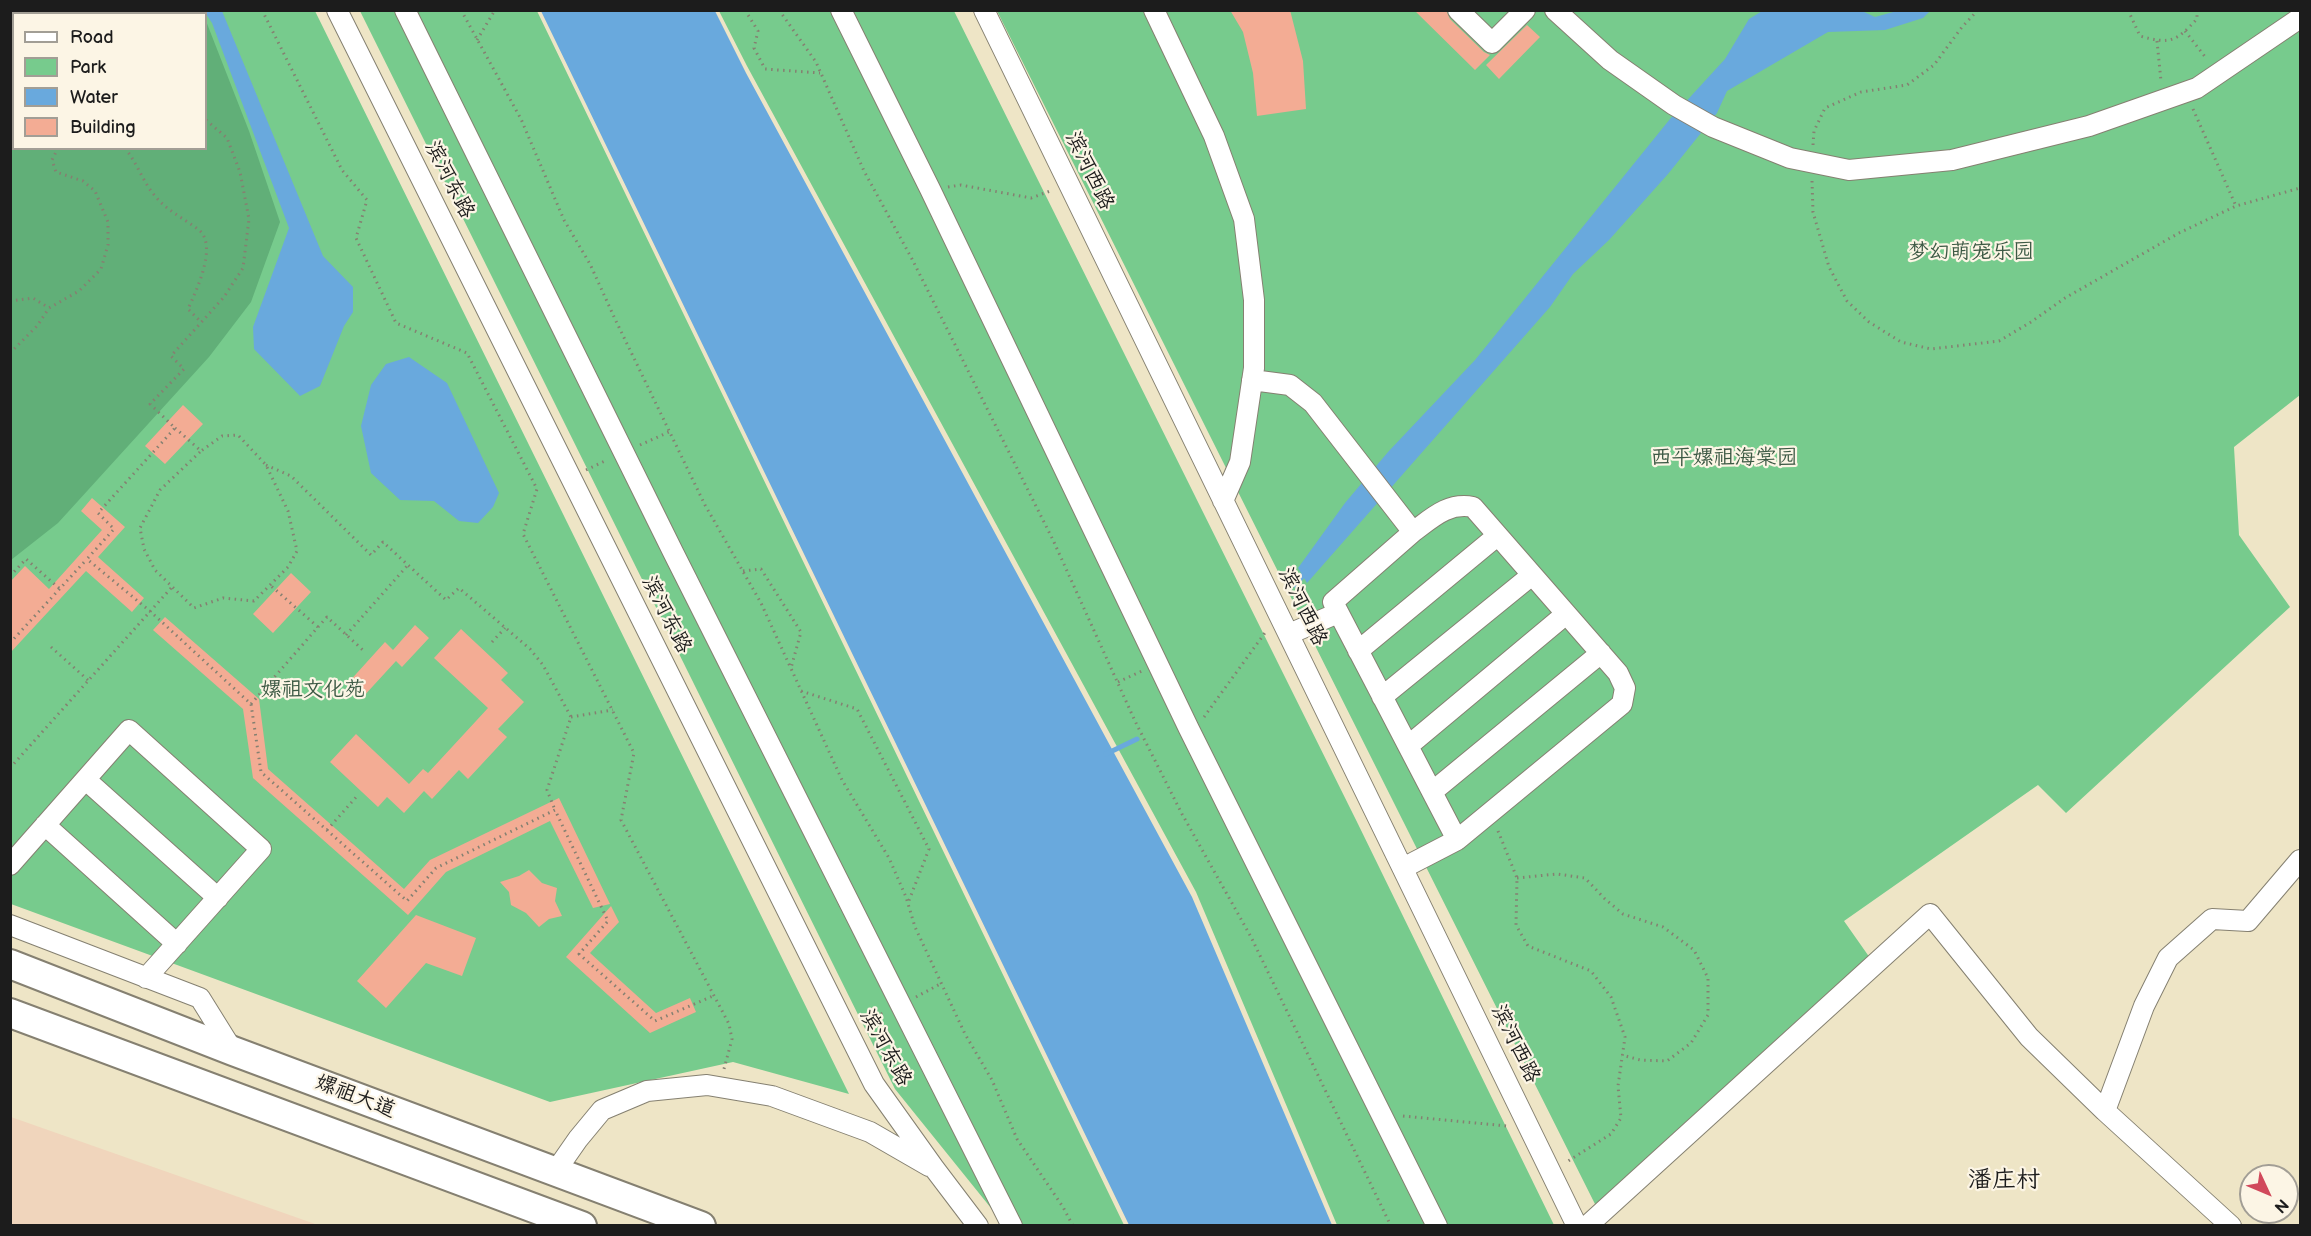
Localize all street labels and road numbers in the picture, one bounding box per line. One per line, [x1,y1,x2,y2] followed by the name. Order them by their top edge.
[1059,128,1119,214] street label: 滨河西路
[419,137,479,223] street label: 滨河东路
[1272,564,1332,650] street label: 滨河西路
[636,572,696,658] street label: 滨河东路
[1485,1001,1545,1087] street label: 滨河西路
[854,1005,916,1091] street label: 滨河东路
[311,1070,399,1124] street label: 嫘祖大道

